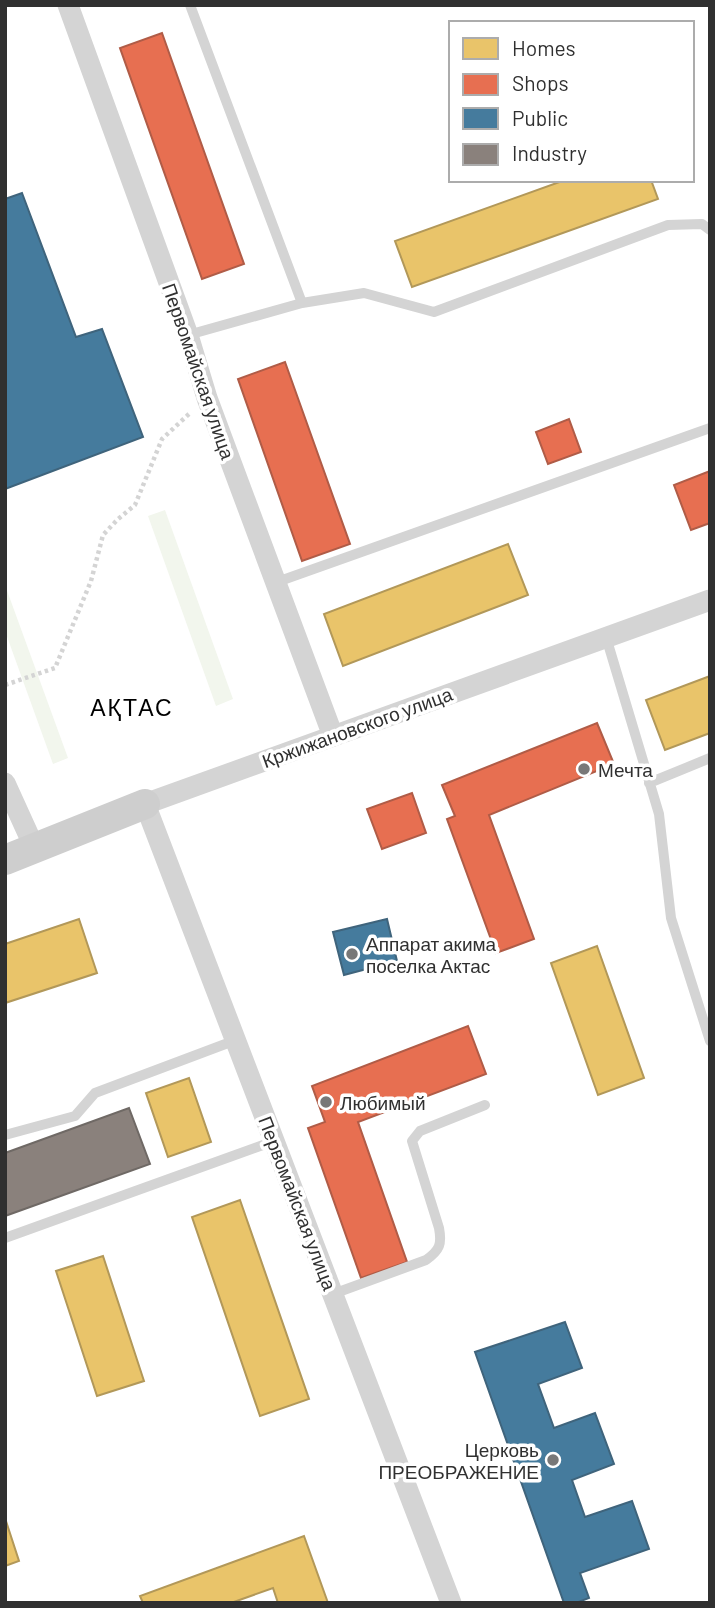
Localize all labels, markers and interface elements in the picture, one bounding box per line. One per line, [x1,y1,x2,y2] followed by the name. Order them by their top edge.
[449,21,694,182] legend
[512,35,576,60] text: Homes
[512,70,569,95] text: Shops
[512,105,568,130] text: Public
[512,140,587,165] text: Industry
[158,280,240,462] street label: Первомайская улица
[259,682,456,772] street label: Кржижановского улица
[90,693,174,721] district label: АҚТАС
[598,758,653,781] place label: Мечта
[576,761,592,777] marker: Мечта
[366,932,497,977] place label: Аппарат акима поселка Актас
[344,946,360,962] marker: Аппарат акима поселка Актас
[340,1091,426,1114] place label: Любимый
[318,1094,334,1110] marker: Любимый
[254,1113,342,1294] street label: Первомайская улица
[378,1438,539,1483] place label: Церковь ПРЕОБРАЖЕНИЕ
[545,1452,561,1468] marker: Церковь ПРЕОБРАЖЕНИЕ

